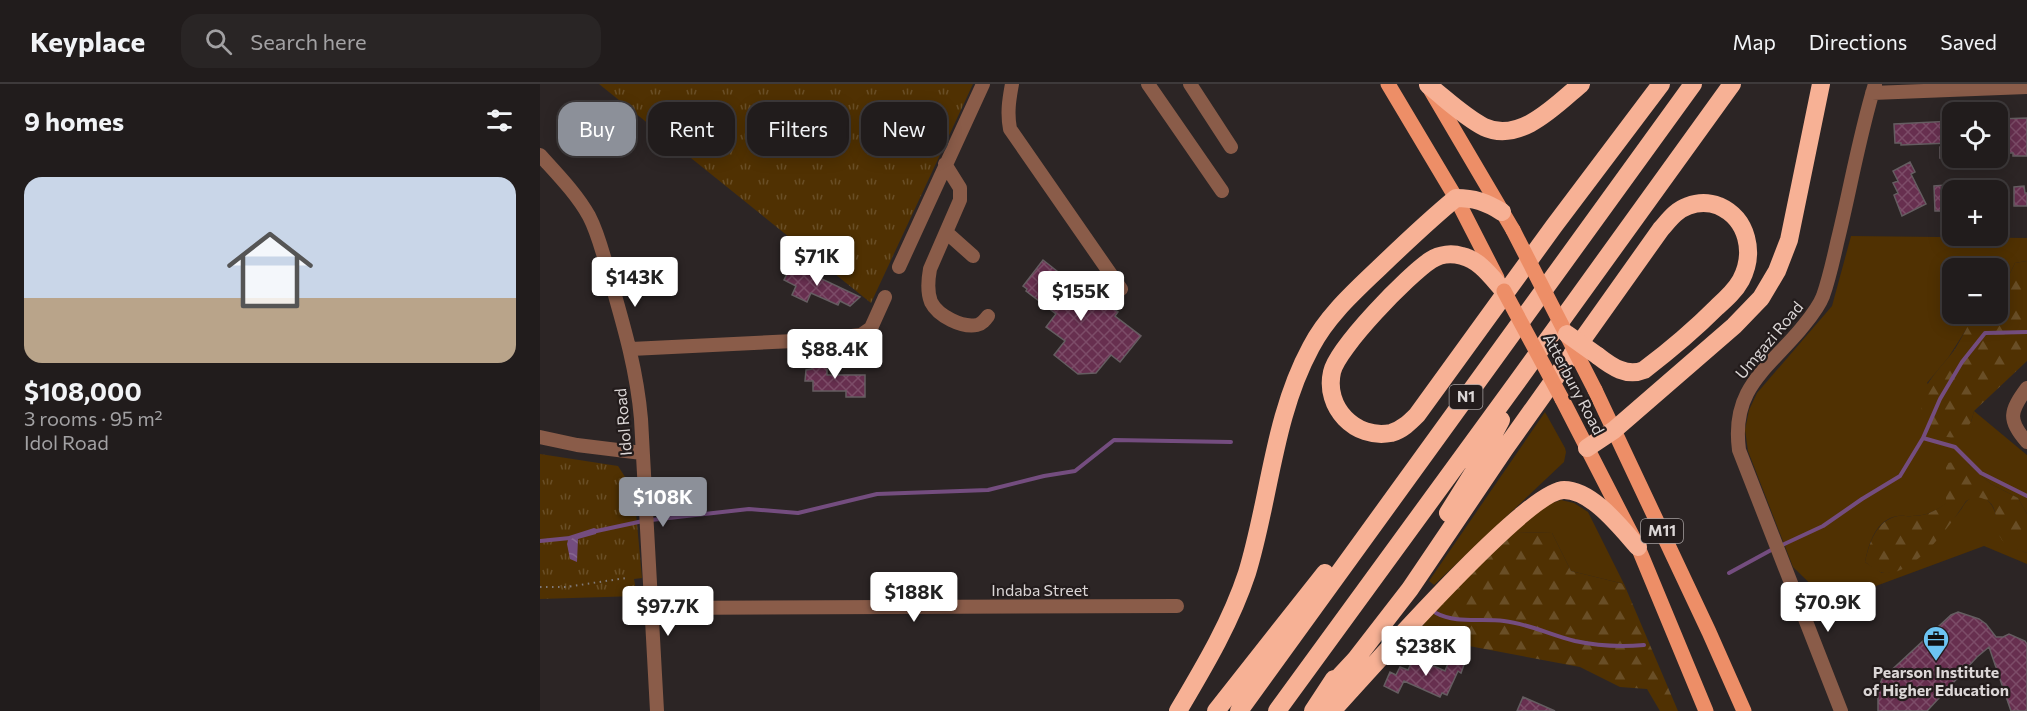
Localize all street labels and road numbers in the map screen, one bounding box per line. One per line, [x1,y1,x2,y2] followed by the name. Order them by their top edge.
[1731,297,1806,382] street label: Umgazi Road
[1540,330,1609,438] street label: Atterbury Road
[1450,385,1482,409] road number: N1
[610,387,635,457] street label: Idol Road
[1641,519,1683,543] road number: M11
[991,580,1089,599] street label: Indaba Street

